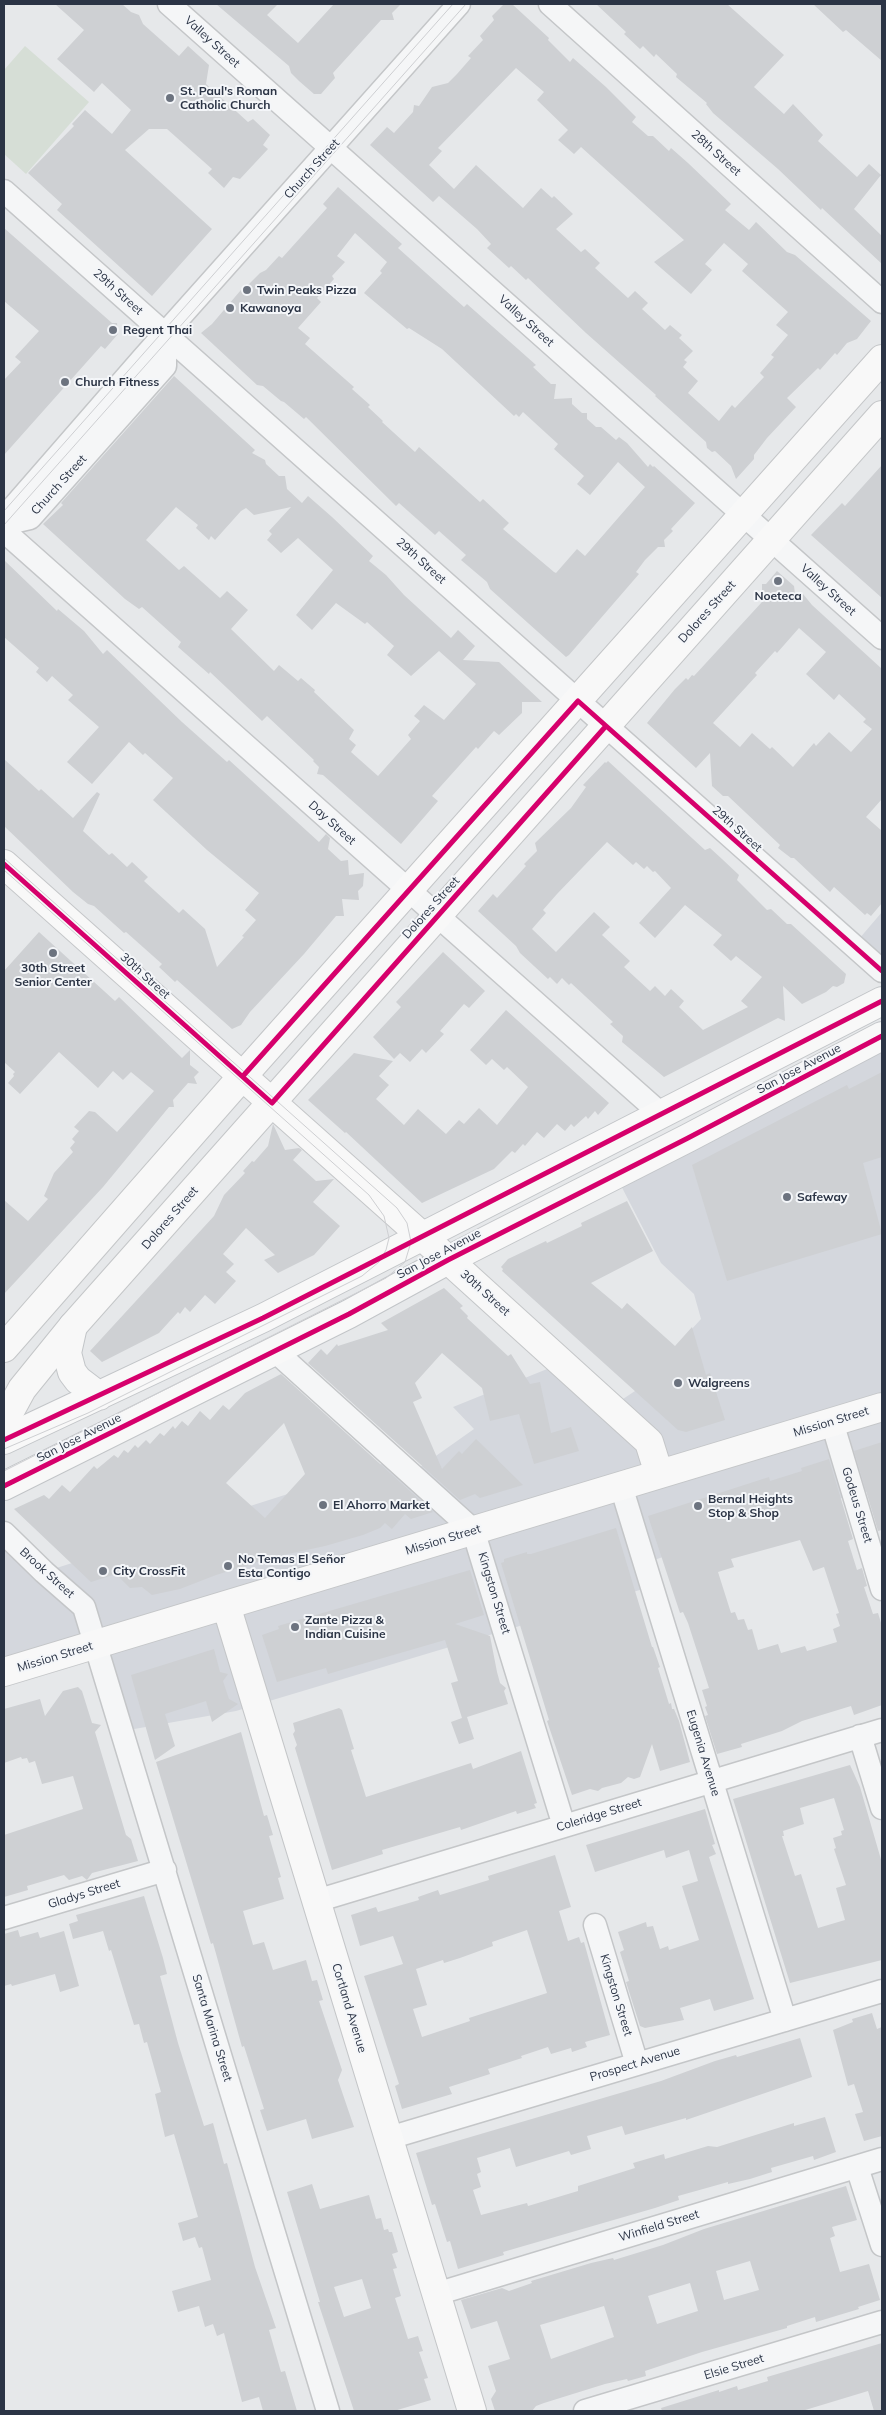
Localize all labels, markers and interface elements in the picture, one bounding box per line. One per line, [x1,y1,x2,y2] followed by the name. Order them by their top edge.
[181,13,243,71] street label: Valley Street
[180,84,277,112] place label: St. Paul's Roman Catholic Church
[164,92,176,104] marker: St. Paul's Roman Catholic Church
[688,127,744,179] street label: 28th Street
[281,136,343,202] street label: Church Street
[90,266,146,318] street label: 29th Street
[257,283,357,297] place label: Twin Peaks Pizza
[241,284,253,296] marker: Twin Peaks Pizza
[495,292,557,350] street label: Valley Street
[240,301,301,315] place label: Kawanoya
[224,302,236,314] marker: Kawanoya
[123,323,192,337] place label: Regent Thai
[107,324,119,336] marker: Regent Thai
[75,375,159,389] place label: Church Fitness
[59,376,71,388] marker: Church Fitness
[28,452,90,518] street label: Church Street
[393,535,449,587] street label: 29th Street
[797,561,859,619] street label: Valley Street
[772,575,784,587] marker: Noeteca
[675,578,739,646] street label: Dolores Street
[754,589,802,603] place label: Noeteca
[305,798,359,848] street label: Day Street
[709,803,765,855] street label: 29th Street
[399,874,463,942] street label: Dolores Street
[47,947,59,959] marker: 30th Street Senior Center
[117,950,173,1002] street label: 30th Street
[14,961,92,989] place label: 30th Street Senior Center
[755,1041,843,1097] street label: San Jose Avenue
[139,1184,201,1252] street label: Dolores Street
[797,1190,847,1204] place label: Safeway
[781,1191,793,1203] marker: Safeway
[395,1226,483,1282] street label: San Jose Avenue
[457,1267,513,1319] street label: 30th Street
[688,1376,750,1390] place label: Walgreens
[672,1377,684,1389] marker: Walgreens
[792,1404,870,1440] street label: Mission Street
[34,1410,124,1466] street label: San Jose Avenue
[839,1465,875,1545] street label: Godeus Street
[708,1492,793,1520] place label: Bernal Heights Stop & Shop
[333,1498,430,1512] place label: El Ahorro Market
[317,1499,329,1511] marker: El Ahorro Market
[692,1500,704,1512] marker: Bernal Heights Stop & Shop
[404,1522,482,1558] street label: Mission Street
[17,1545,77,1601] street label: Brook Street
[475,1550,513,1636] street label: Kingston Street
[238,1552,345,1580] place label: No Temas El Señor Esta Contigo
[222,1560,234,1572] marker: No Temas El Señor Esta Contigo
[113,1564,185,1578] place label: City CrossFit
[97,1565,109,1577] marker: City CrossFit
[305,1613,385,1641] place label: Zante Pizza & Indian Cuisine
[289,1621,301,1633] marker: Zante Pizza & Indian Cuisine
[16,1639,94,1675] street label: Mission Street
[683,1708,723,1798] street label: Eugenia Avenue
[555,1795,643,1835] street label: Coleridge Street
[46,1876,122,1912] street label: Gladys Street
[597,1952,635,2038] street label: Kingston Street
[329,1962,369,2054] street label: Cortland Avenue
[189,1973,235,2083] street label: Santa Marina Street
[588,2043,682,2085] street label: Prospect Avenue
[617,2207,701,2245] street label: Winfield Street
[702,2351,766,2383] street label: Elsie Street

